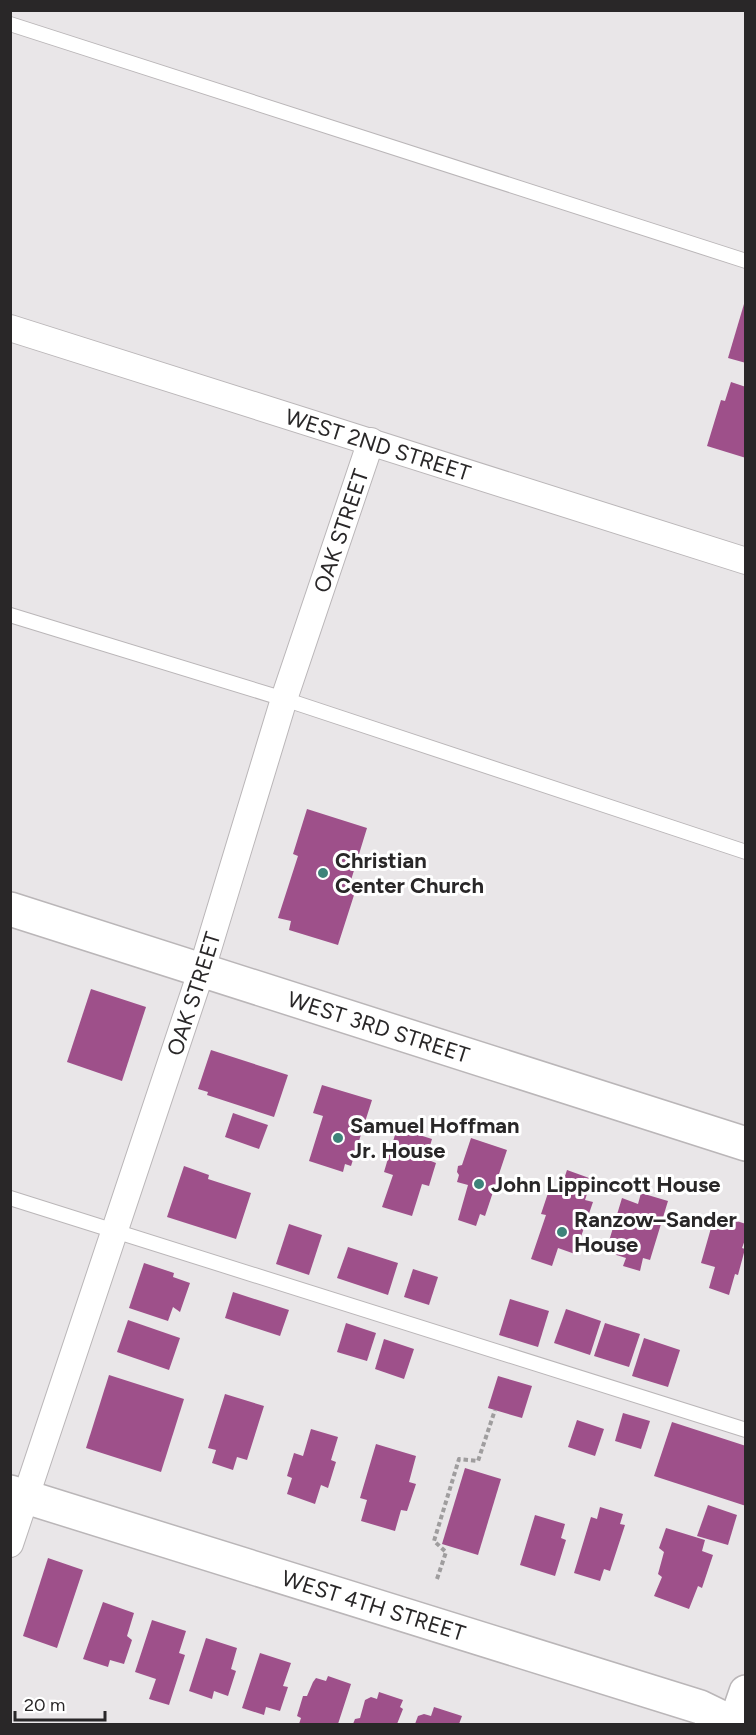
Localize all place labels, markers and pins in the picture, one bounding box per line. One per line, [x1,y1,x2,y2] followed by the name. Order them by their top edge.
[335,847,484,899] place label: Christian Center Church
[316,866,330,880] marker: Christian Center Church
[350,1112,520,1164] place label: Samuel Hoffman Jr. House
[331,1131,345,1145] marker: Samuel Hoffman Jr. House
[491,1171,720,1198] place label: John Lippincott House
[472,1177,486,1191] marker: John Lippincott House
[574,1206,738,1258] place label: Ranzow–Sander House
[555,1225,569,1239] marker: Ranzow–Sander House

